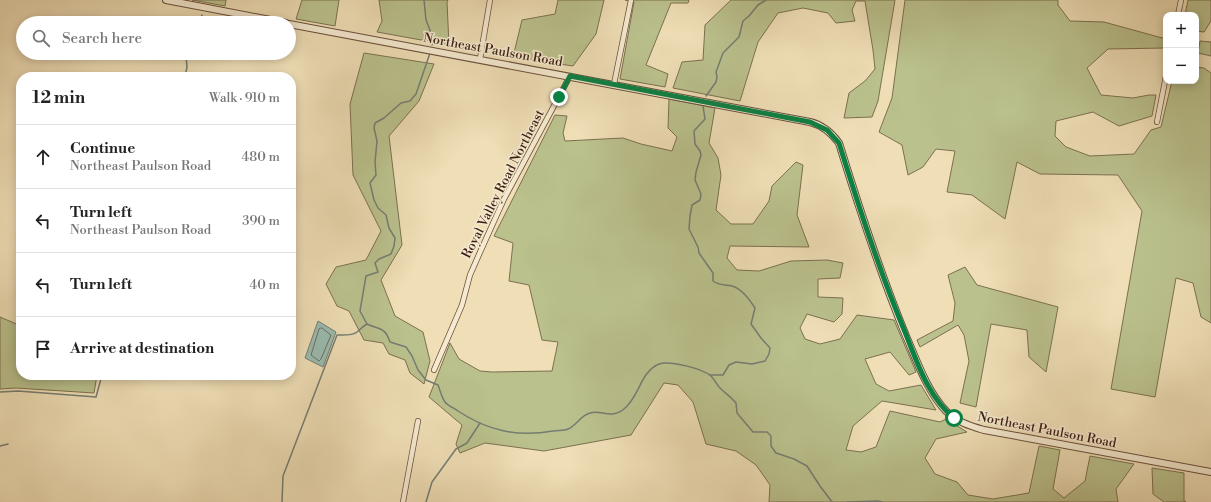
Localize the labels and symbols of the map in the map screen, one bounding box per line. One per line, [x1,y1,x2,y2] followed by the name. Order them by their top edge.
[422,30,564,70] street label: Northeast Paulson Road
[550,88,568,106] route end
[458,107,548,261] street label: Royal Valley Road Northeast
[945,409,963,427] route start
[976,409,1118,451] street label: Northeast Paulson Road

